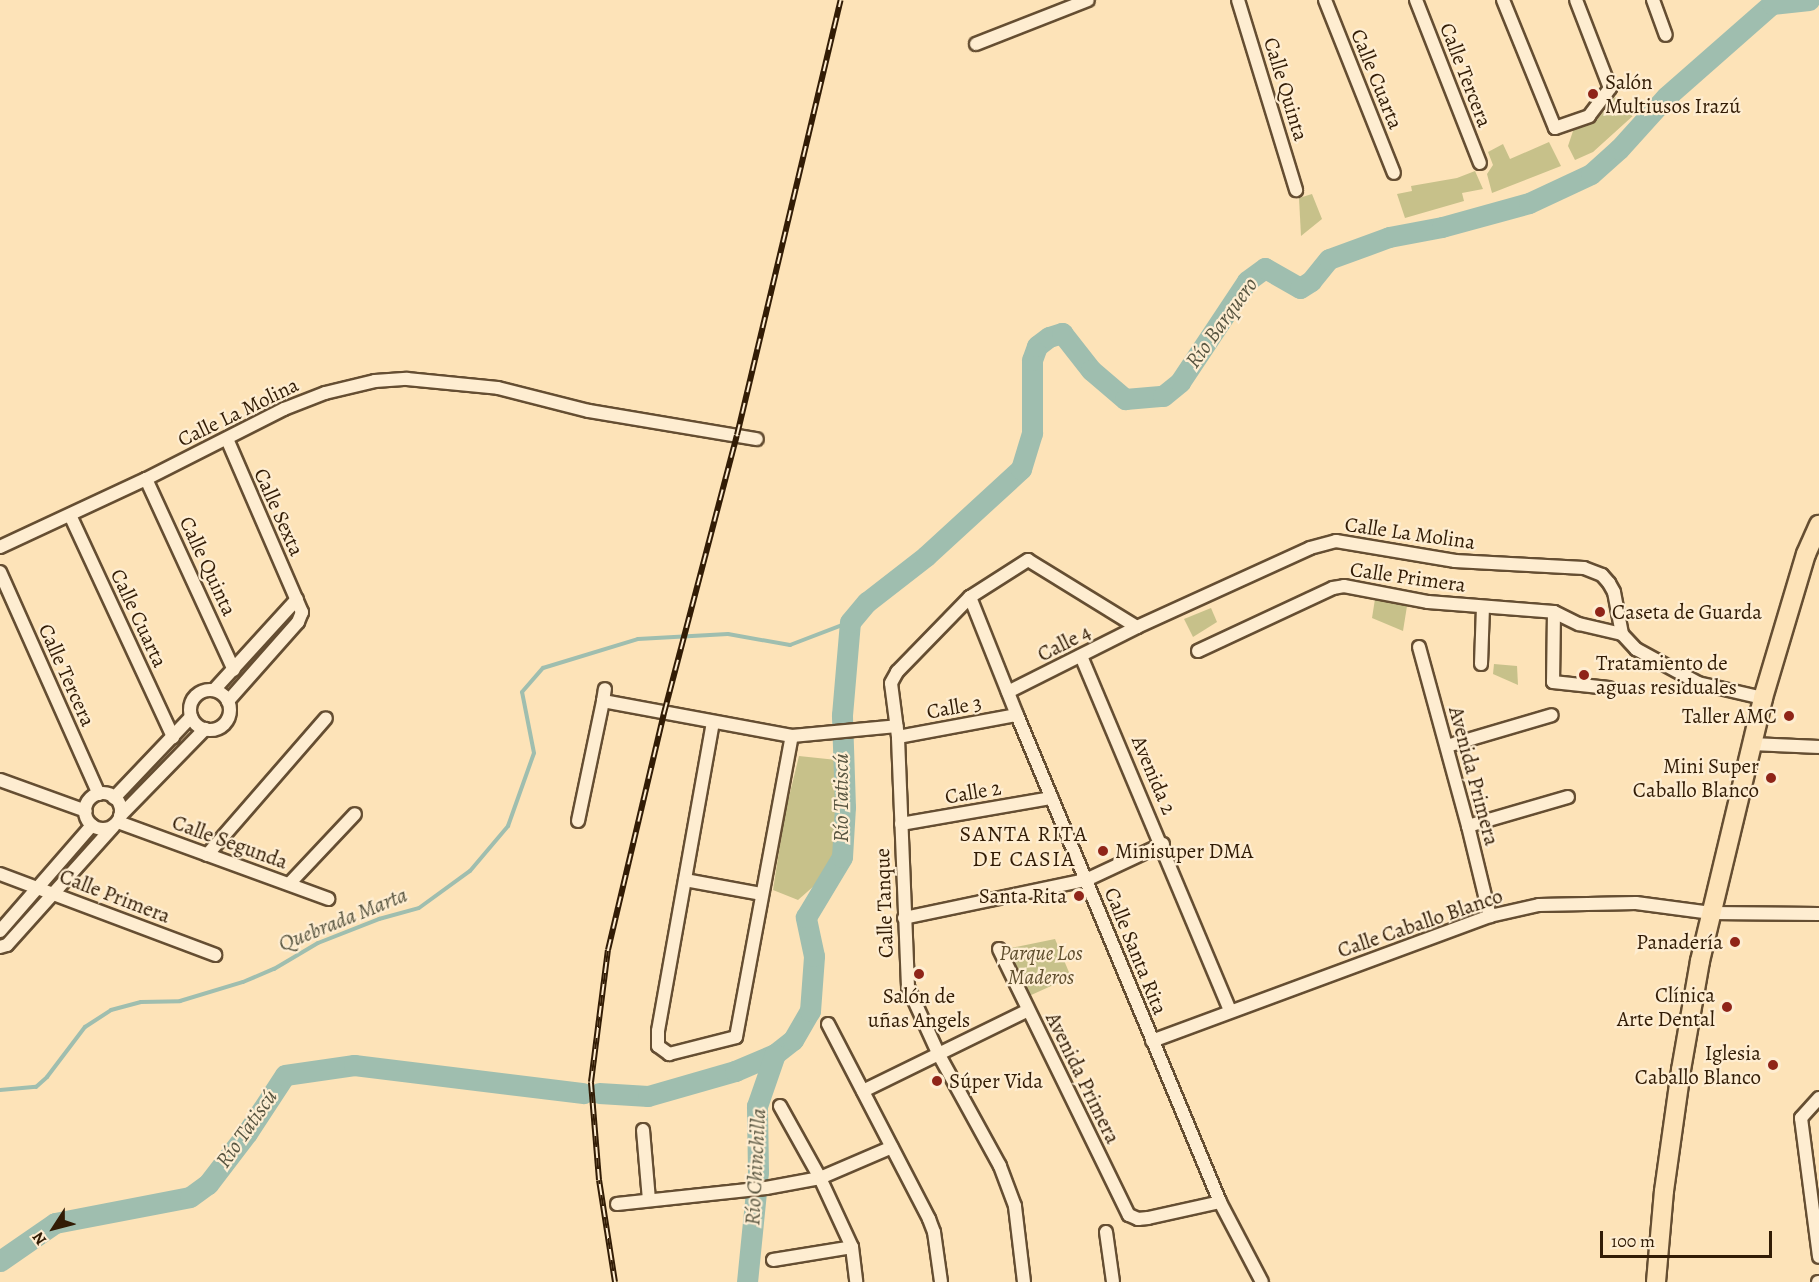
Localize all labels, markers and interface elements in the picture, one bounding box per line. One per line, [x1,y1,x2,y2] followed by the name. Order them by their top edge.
[1435,19,1497,131] street label: Calle Tercera
[1346,25,1408,133] street label: Calle Cuarta
[1258,34,1314,144] street label: Calle Quinta
[1605,69,1741,119] place label: Salón Multiusos Irazú
[1586,87,1600,101] marker: Salón Multiusos Irazú
[1180,272,1264,374] water label: Río Barquero
[173,372,303,452] street label: Calle La Molina
[249,464,309,560] street label: Calle Sexta
[1343,511,1477,555] street label: Calle La Molina
[174,512,242,620] street label: Calle Quinta
[1349,556,1467,598] street label: Calle Primera
[105,565,173,671] street label: Calle Cuarta
[1612,599,1762,625] place label: Caseta de Guarda
[1593,605,1607,619] marker: Caseta de Guarda
[1033,619,1095,667] street label: Calle 4
[33,620,101,730] street label: Calle Tercera
[1596,650,1737,700] place label: Tratamiento de aguas residuales
[1577,668,1591,682] marker: Tratamiento de aguas residuales
[924,690,984,724] street label: Calle 3
[1682,703,1777,729] place label: Taller AMC
[1443,704,1505,848] street label: Avenida Primera
[1782,709,1796,723] marker: Taller AMC
[1126,732,1182,818] street label: Avenida 2
[829,753,855,843] water label: Río Tatiscú
[1633,753,1759,803] place label: Mini Super Caballo Blanco
[1764,771,1778,785] marker: Mini Super Caballo Blanco
[943,775,1003,809] street label: Calle 2
[169,809,291,875] street label: Calle Segunda
[960,821,1088,872] district label: SANTA RITA DE CASIA
[1115,838,1253,864] place label: Minisuper DMA
[1096,844,1110,858] marker: Minisuper DMA
[869,848,899,958] street label: Calle Tanque
[56,863,174,929] street label: Calle Primera
[275,882,411,958] water label: Quebrada Marta
[979,883,1067,909] place label: Santa Rita
[1334,883,1506,963] street label: Calle Caballo Blanco
[1099,884,1173,1018] street label: Calle Santa Rita
[1072,889,1086,903] marker: Santa Rita
[1636,929,1723,955] place label: Panadería
[1728,935,1742,949] marker: Panadería
[999,940,1083,990] park label: Parque Los Maderos
[912,967,926,981] marker: Salón de uñas Angels
[1617,982,1715,1032] place label: Clínica Arte Dental
[868,983,970,1033] place label: Salón de uñas Angels
[1720,1000,1734,1014] marker: Clínica Arte Dental
[1040,1008,1126,1148] street label: Avenida Primera
[1635,1040,1761,1090] place label: Iglesia Caballo Blanco
[1766,1058,1780,1072] marker: Iglesia Caballo Blanco
[949,1068,1043,1094] place label: Súper Vida
[930,1074,944,1088] marker: Súper Vida
[211,1085,283,1173] water label: Río Tatiscú
[740,1108,772,1226] water label: Río Chinchilla
[24,1198,84,1258] north arrow
[1603,1219,1776,1257] scale bar
[27,1227,52,1250] text: N
[1611,1229,1655,1253] text: 100 m

